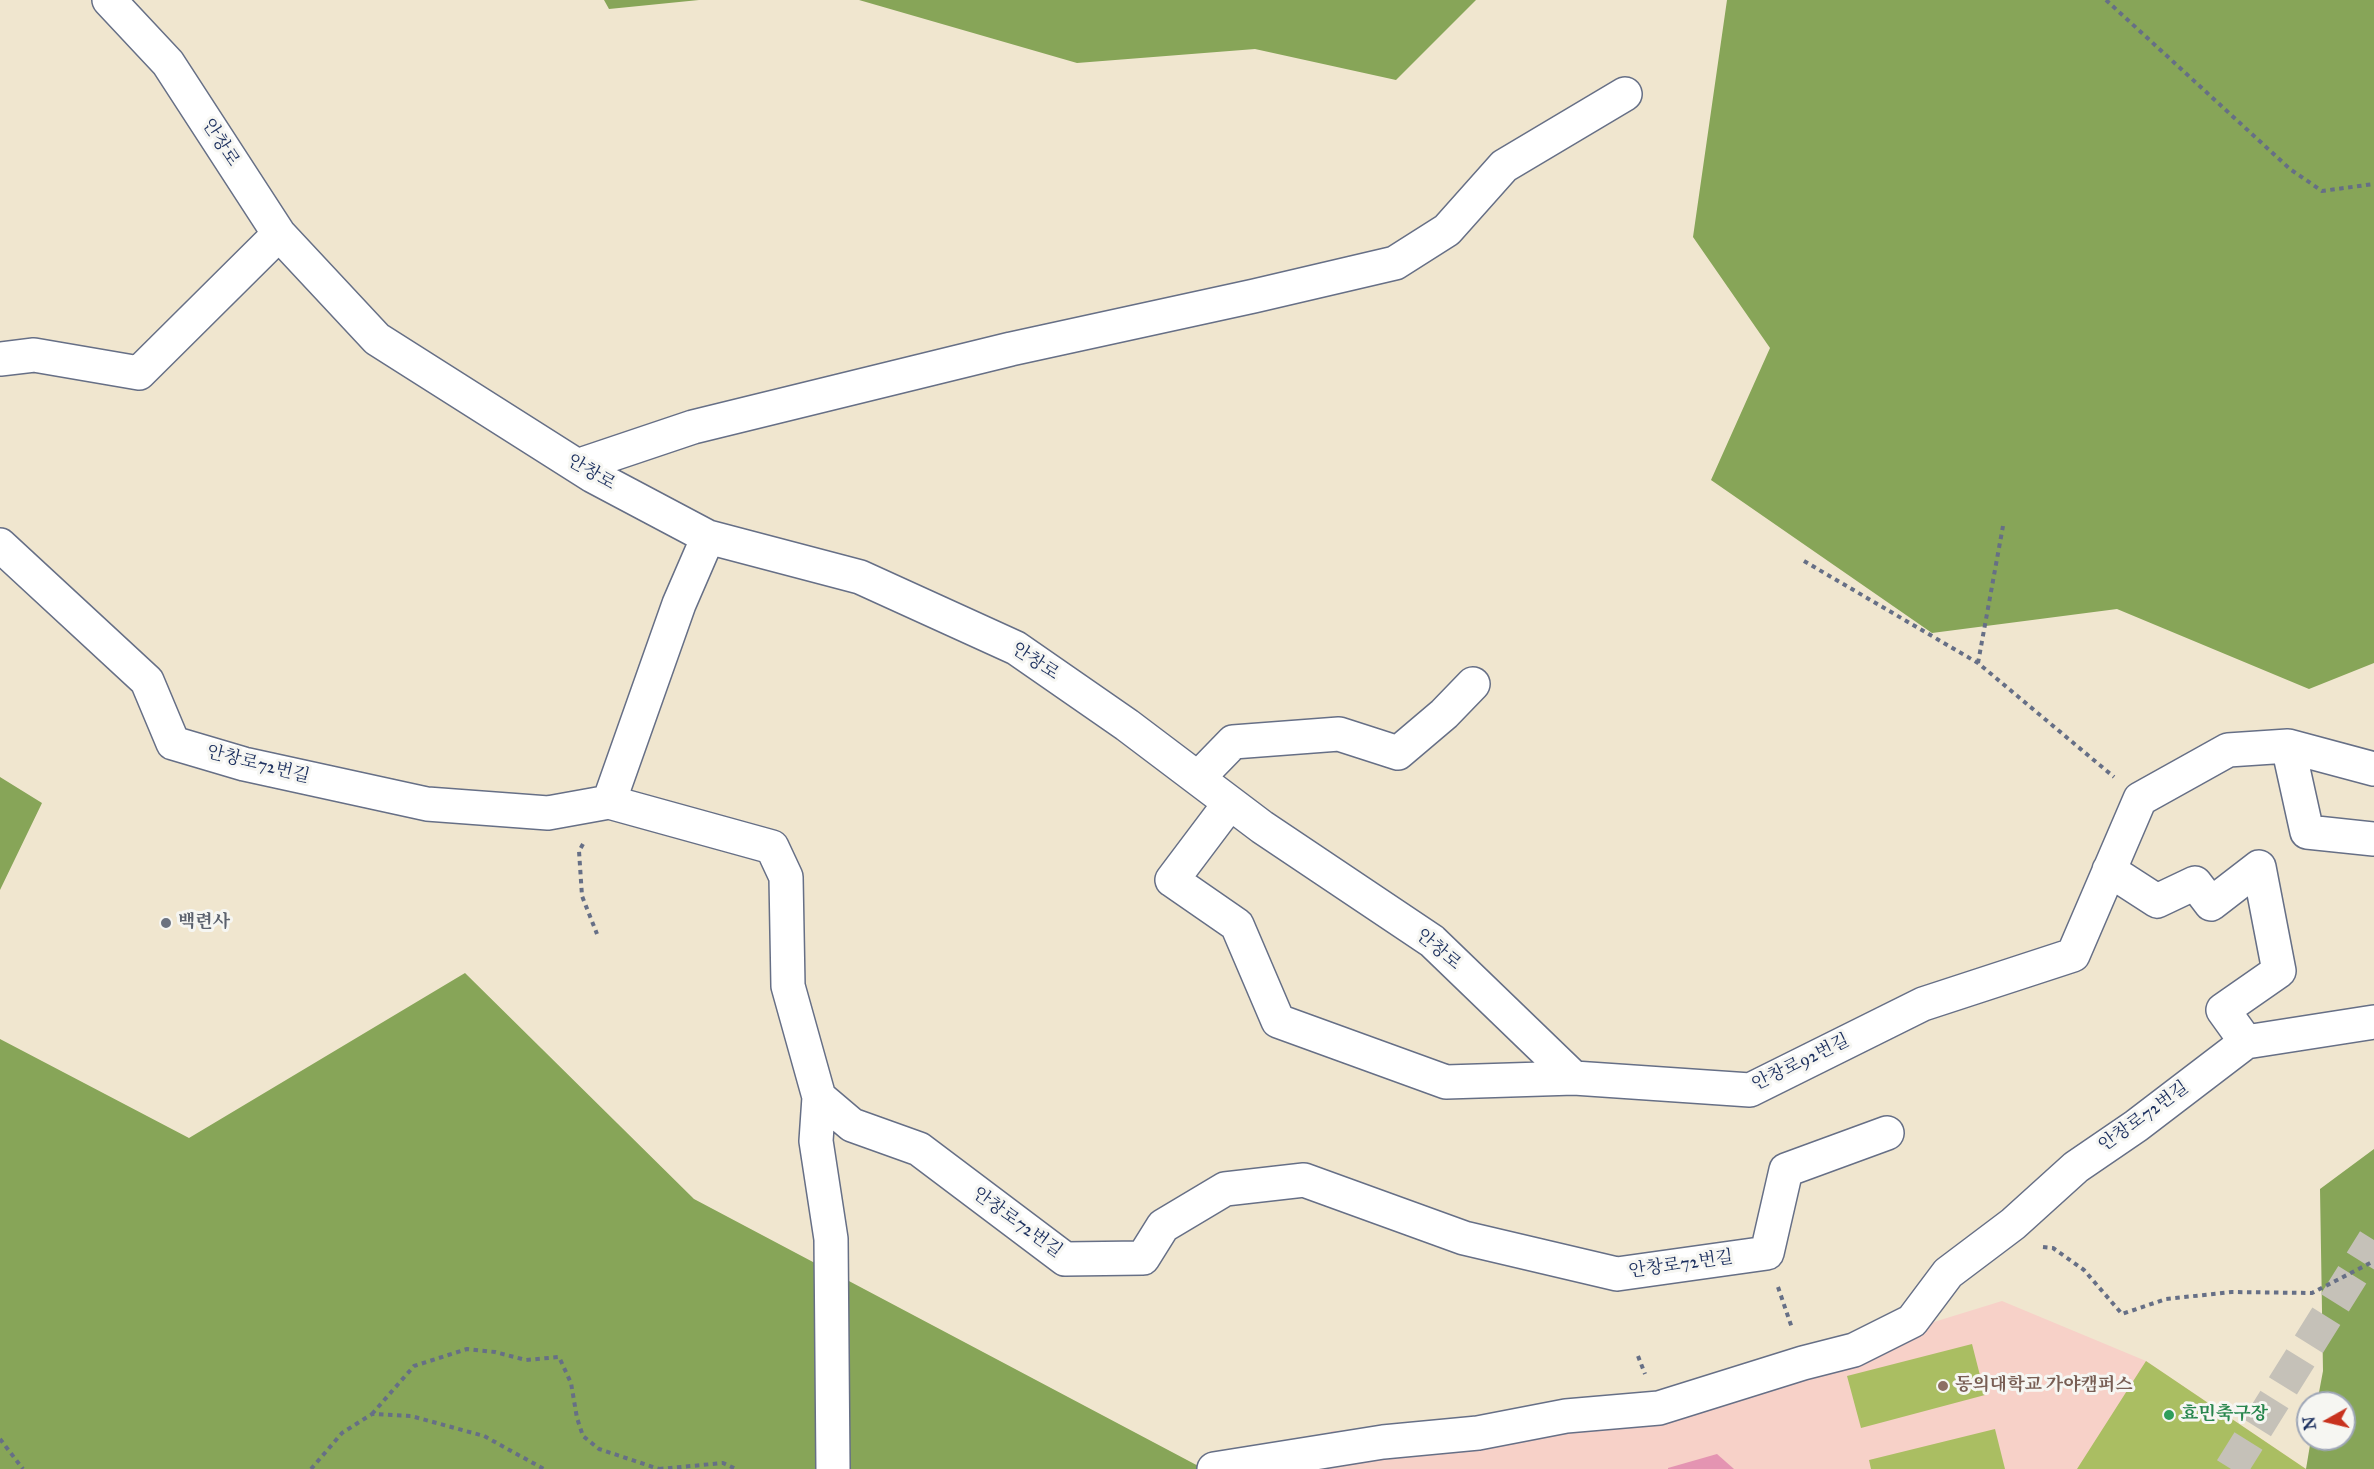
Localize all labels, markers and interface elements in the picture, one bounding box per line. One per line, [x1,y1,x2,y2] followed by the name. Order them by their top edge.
[197,115,243,171] street label: 안창로
[563,451,619,495] street label: 안창로
[1007,639,1063,685] street label: 안창로
[204,742,312,788] street label: 안창로72번길
[178,912,230,934] place label: 백련사
[159,916,173,930] marker: 백련사
[1411,925,1465,975] street label: 안창로
[1749,1030,1853,1096] street label: 안창로92번길
[2095,1077,2193,1157] street label: 안창로72번길
[968,1183,1066,1263] street label: 안창로72번길
[1627,1247,1735,1283] street label: 안창로72번길
[1955,1375,2133,1397] place label: 동의대학교 가야캠퍼스
[1936,1379,1950,1393] marker: 동의대학교 가야캠퍼스
[2296,1391,2356,1451] north arrow
[2181,1404,2268,1426] place label: 효민축구장
[2162,1408,2176,1422] marker: 효민축구장
[2299,1415,2320,1431] text: N

